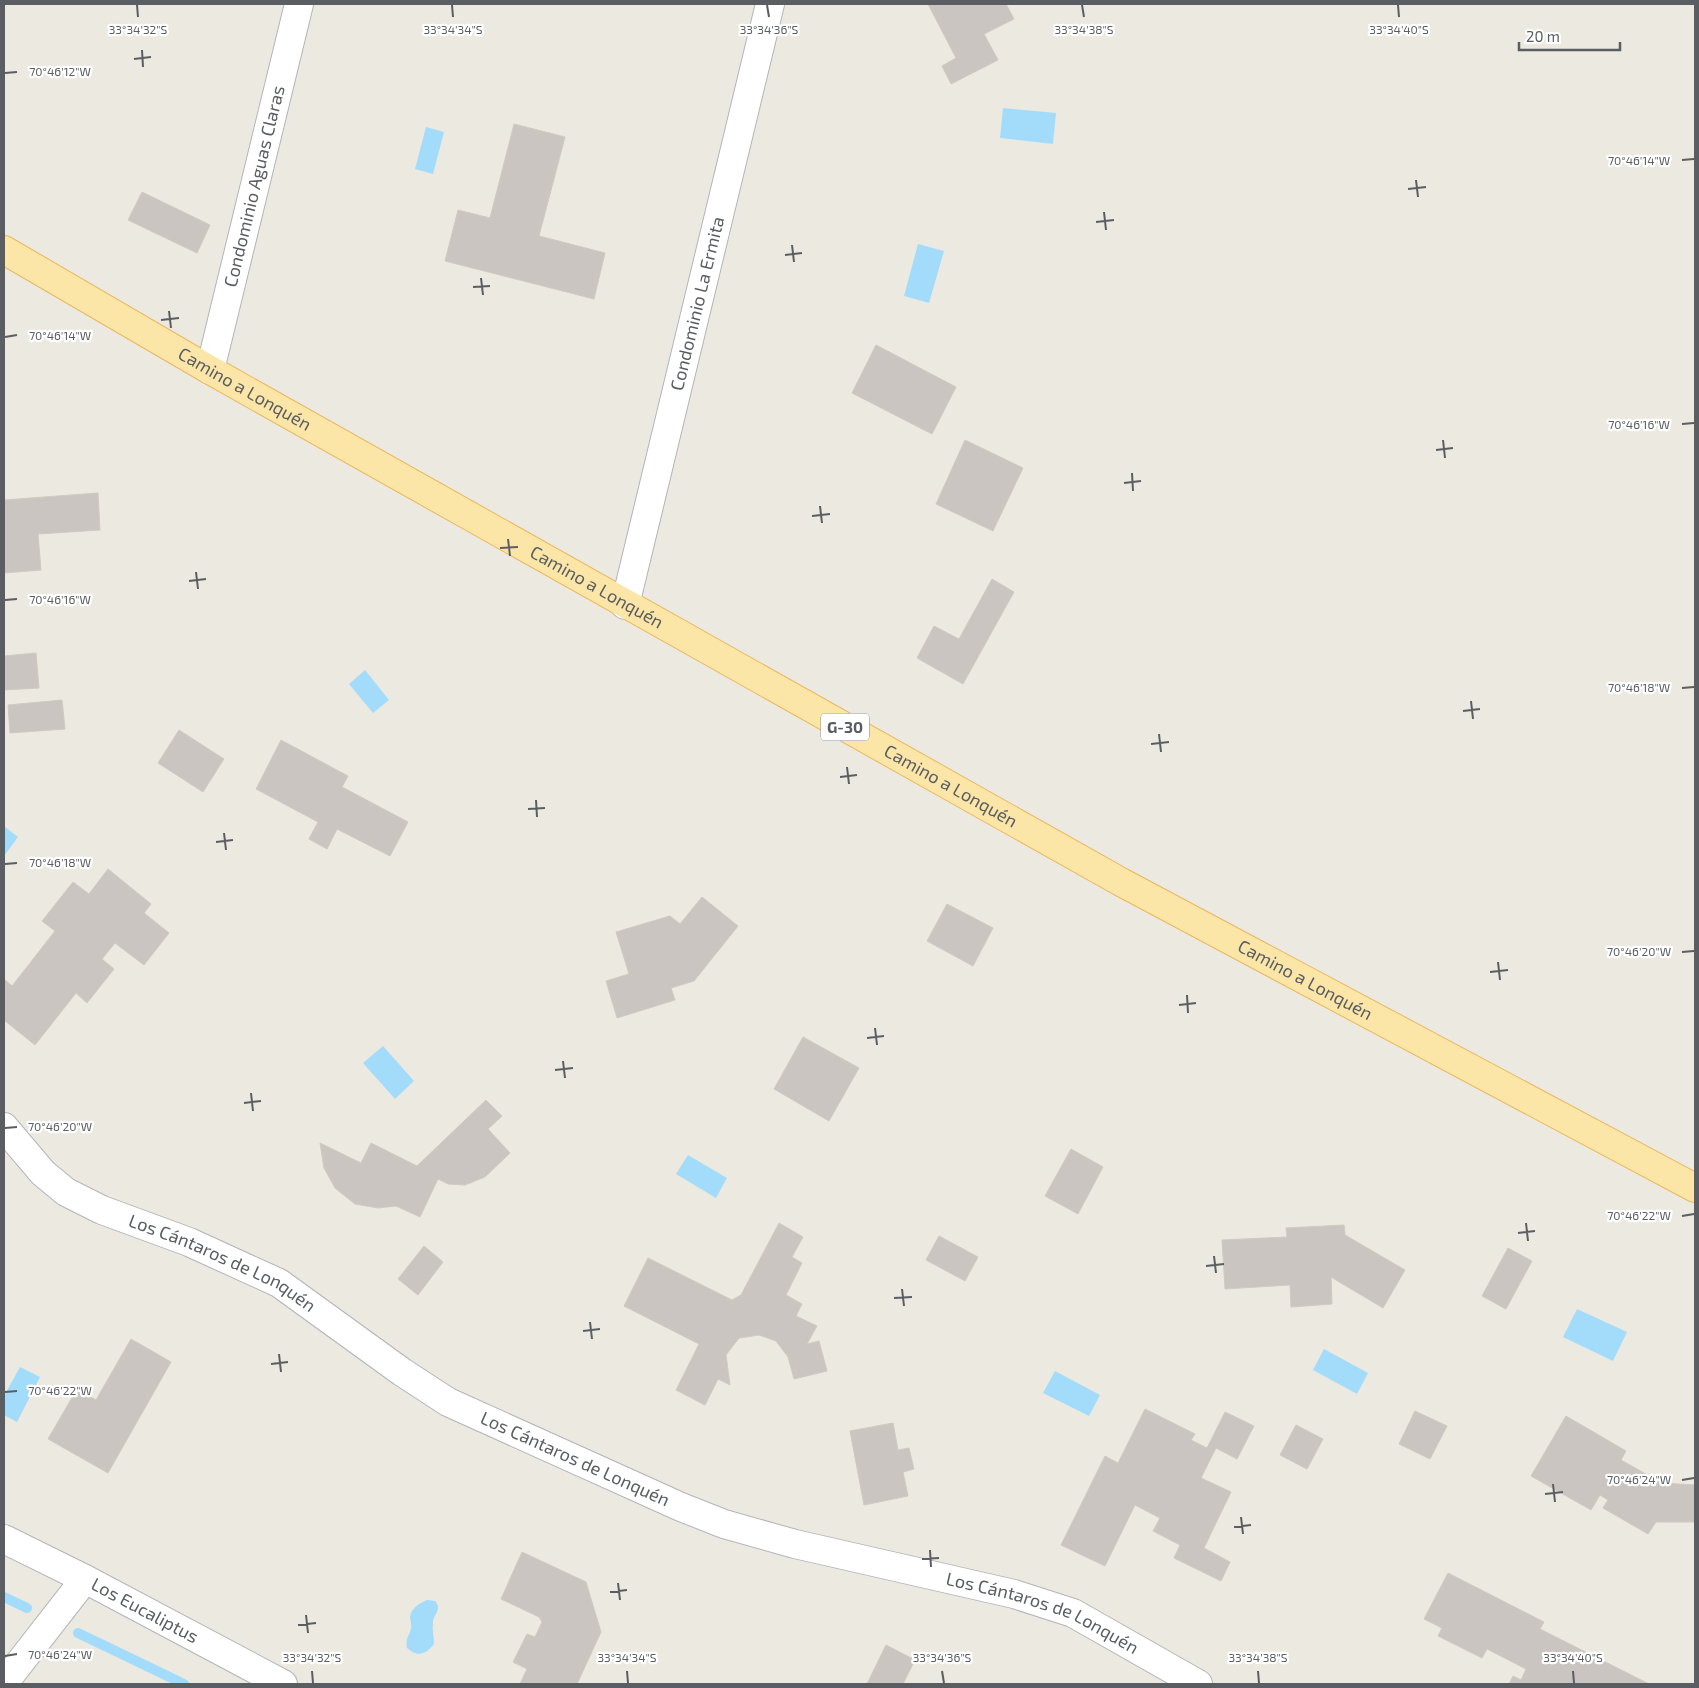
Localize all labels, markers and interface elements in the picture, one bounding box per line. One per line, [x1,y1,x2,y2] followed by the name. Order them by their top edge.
[1519,20,1620,52] scale bar
[109,22,168,36] text: 33°34'32"S
[423,22,483,36] text: 33°34'34"S
[740,22,799,36] text: 33°34'36"S
[1054,22,1114,36] text: 33°34'38"S
[1369,22,1429,36] text: 33°34'40"S
[1526,27,1560,45] text: 20 m
[29,64,91,78] text: 70°46'12"W
[219,83,289,289] street label: Condominio Aguas Claras
[1608,153,1670,167] text: 70°46'14"W
[665,214,728,393] street label: Condominio La Ermita
[29,328,91,342] text: 70°46'14"W
[175,342,316,435] street label: Camino a Lonquén
[1608,417,1670,431] text: 70°46'16"W
[527,540,668,633] street label: Camino a Lonquén
[29,592,91,606] text: 70°46'16"W
[1608,680,1670,694] text: 70°46'18"W
[821,714,869,740] road number: G-30
[881,739,1022,832] street label: Camino a Lonquén
[29,855,91,869] text: 70°46'18"W
[1234,934,1377,1024] street label: Camino a Lonquén
[1607,944,1671,958] text: 70°46'20"W
[28,1119,92,1133] text: 70°46'20"W
[1607,1208,1671,1222] text: 70°46'22"W
[126,1209,320,1316] street label: Los Cántaros de Lonquén
[28,1383,92,1397] text: 70°46'22"W
[477,1406,673,1510] street label: Los Cántaros de Lonquén
[1607,1472,1671,1486] text: 70°46'24"W
[944,1567,1143,1658] street label: Los Cántaros de Lonquén
[88,1572,203,1647] street label: Los Eucaliptus
[28,1647,92,1661] text: 70°46'24"W
[283,1650,342,1664] text: 33°34'32"S
[597,1650,657,1664] text: 33°34'34"S
[913,1650,972,1664] text: 33°34'36"S
[1228,1650,1288,1664] text: 33°34'38"S
[1543,1650,1603,1664] text: 33°34'40"S

